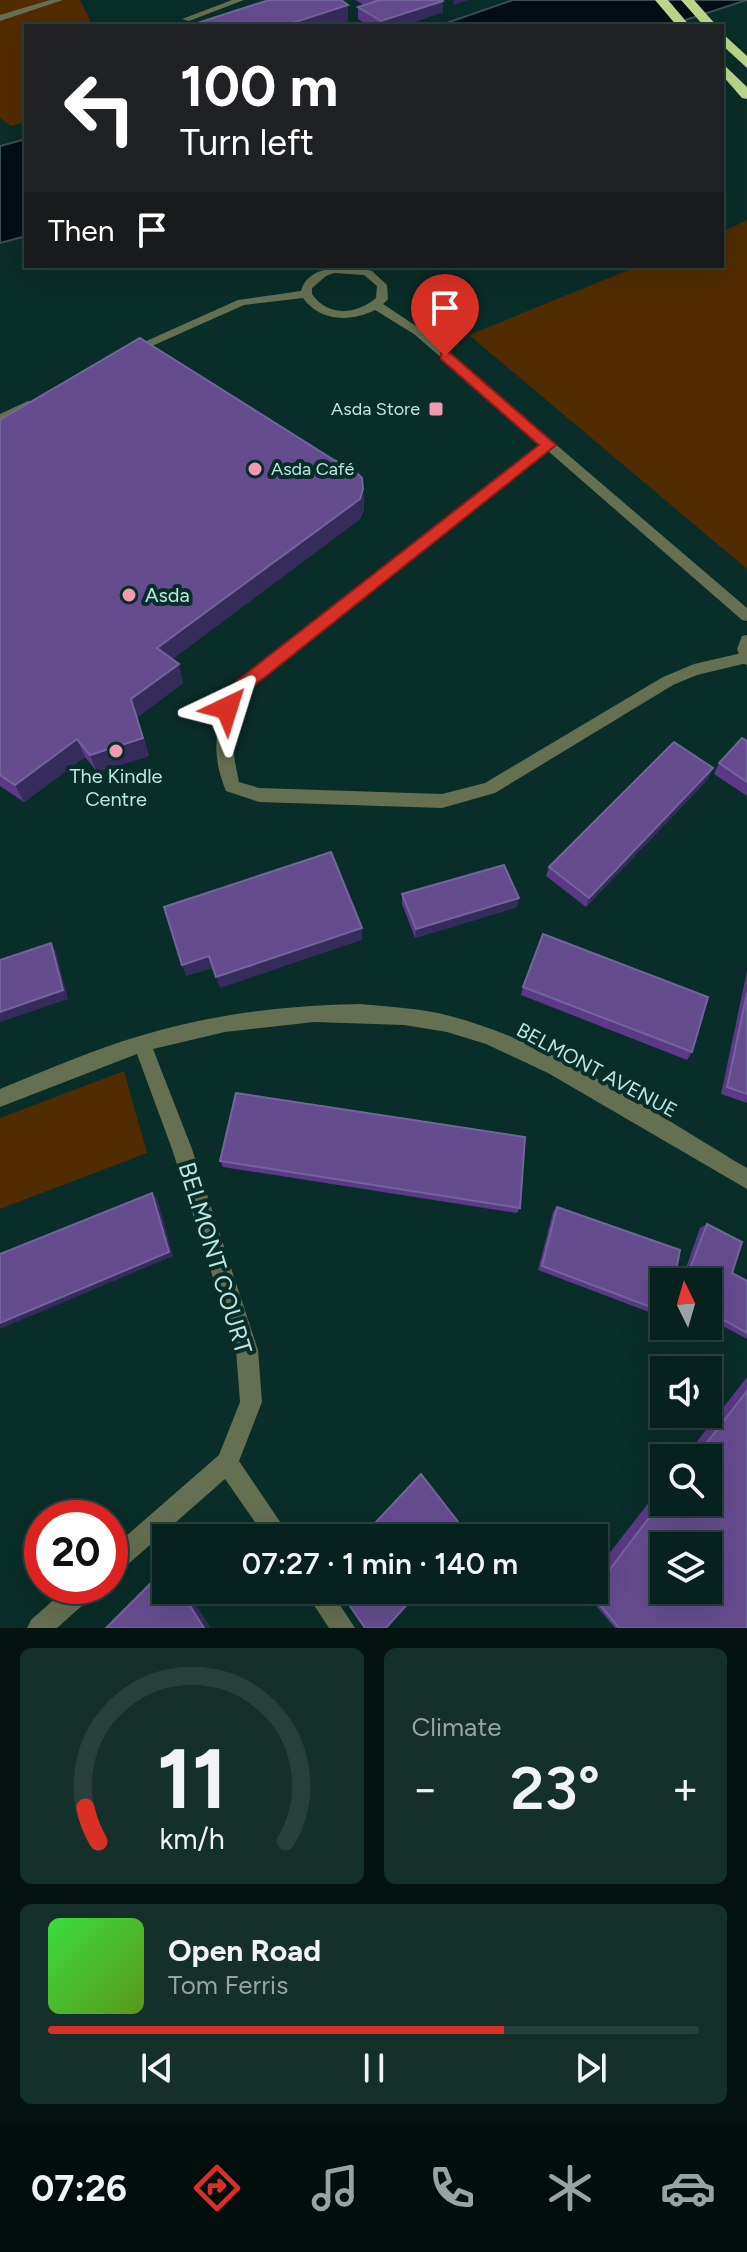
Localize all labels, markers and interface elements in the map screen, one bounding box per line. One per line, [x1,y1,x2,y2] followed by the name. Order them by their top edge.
[180,53,338,120] text: 100 m
[48,56,152,160] icon: left
[180,121,314,164] text: Turn left
[130,208,174,252] icon: arrive
[48,212,114,249] text: Then
[411,274,479,356] pin
[423,286,467,330] icon: arrive
[331,398,420,420] place label: Asda Store
[427,400,445,418] marker: Asda Store
[271,458,354,480] place label: Asda Café
[246,460,264,478] marker: Asda Café
[145,583,190,607] place label: Asda
[120,586,138,604] marker: Asda
[185,666,269,750] position arrow
[107,742,125,760] marker: The Kindle Centre
[69,764,163,811] place label: The Kindle Centre
[513,1018,681,1122] street label: BELMONT AVENUE
[173,1158,258,1357] street label: BELMONT COURT
[650,1268,722,1340] north arrow
[650,1268,722,1604] map controls
[650,1356,722,1428] button: sound
[650,1444,722,1516] button: search
[24,1500,128,1604] speed limit sign: 20
[650,1532,722,1604] button: layers
[242,1545,518,1582] text: 07:27 · 1 min · 140 m
[412,1711,501,1743] text: Climate
[157,1729,227,1829] text: 11
[510,1752,600,1824] text: 23°
[412,1762,439,1815] text: −
[672,1762,699,1815] text: +
[159,1822,224,1856] text: km/h
[168,1932,321,1969] text: Open Road
[168,1969,288,2001] text: Tom Ferris
[135,2046,179,2090] icon: previous
[352,2046,396,2090] icon: pause
[569,2046,613,2090] icon: next
[189,2160,245,2216] icon: directions
[307,2160,363,2216] icon: music
[424,2160,480,2216] icon: phone
[542,2160,598,2216] icon: climate
[660,2160,716,2216] icon: car
[31,2167,127,2210] text: 07:26

